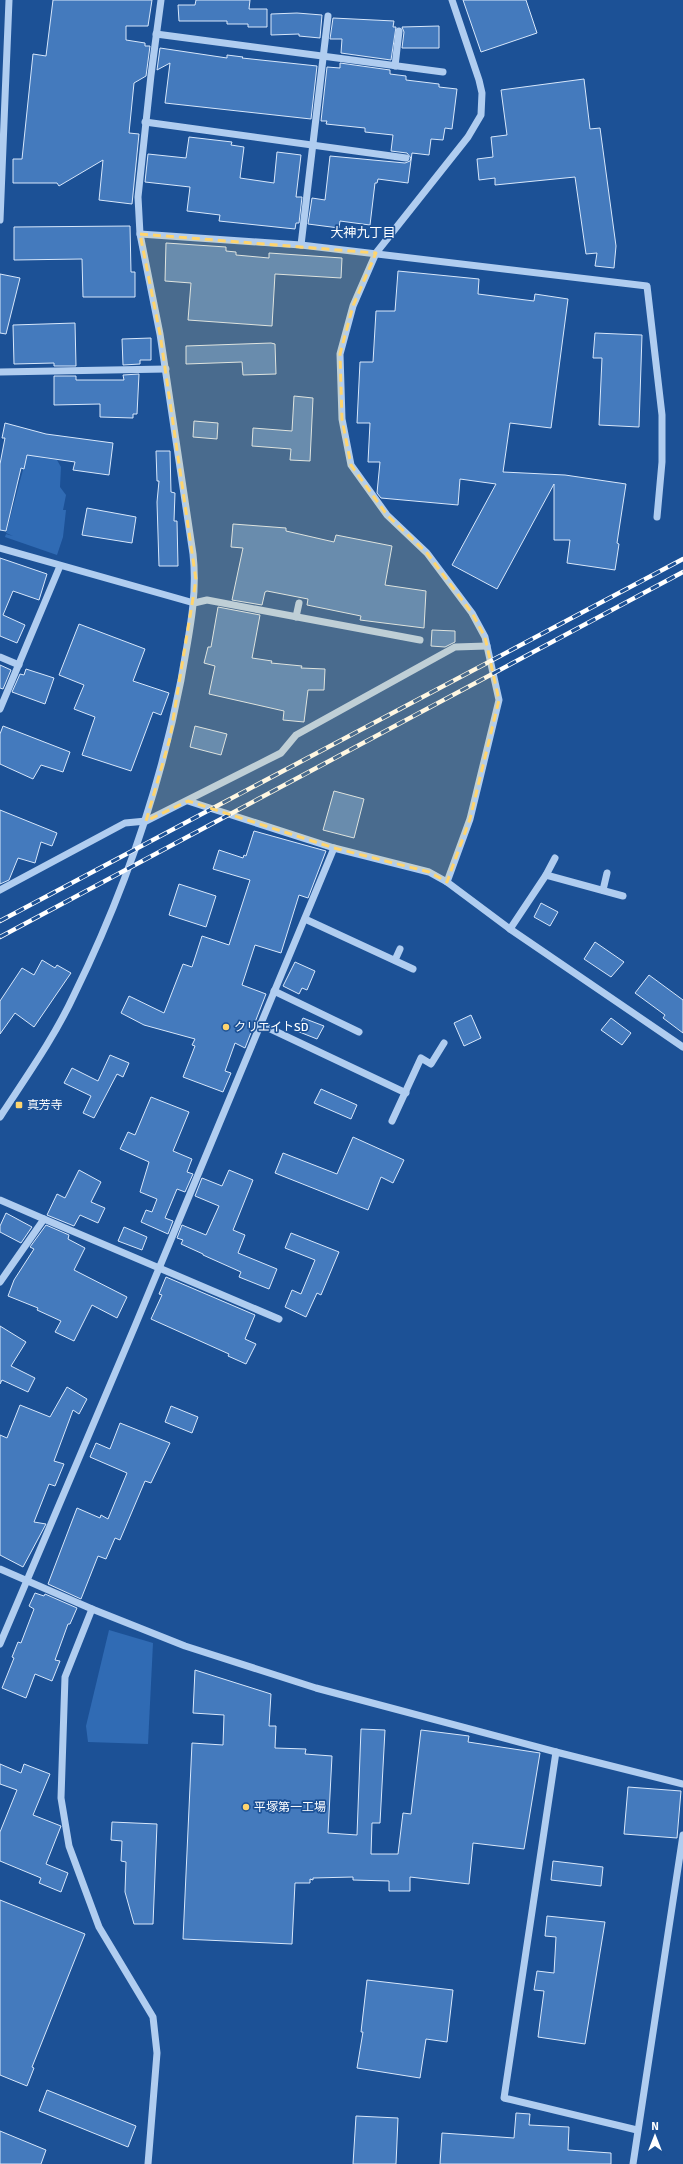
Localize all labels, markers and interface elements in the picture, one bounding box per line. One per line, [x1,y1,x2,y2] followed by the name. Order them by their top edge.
[330,225,396,241] district label: 大神九丁目
[234,1020,309,1035] place label: クリエイトSD
[221,1022,231,1032] marker: クリエイトSD
[27,1098,63,1113] place label: 真芳寺
[14,1100,24,1110] marker: 真芳寺
[254,1800,326,1815] place label: 平塚第一工場
[241,1802,251,1812] marker: 平塚第一工場
[635,2116,675,2156] north arrow
[651,2120,659,2133] text: N

